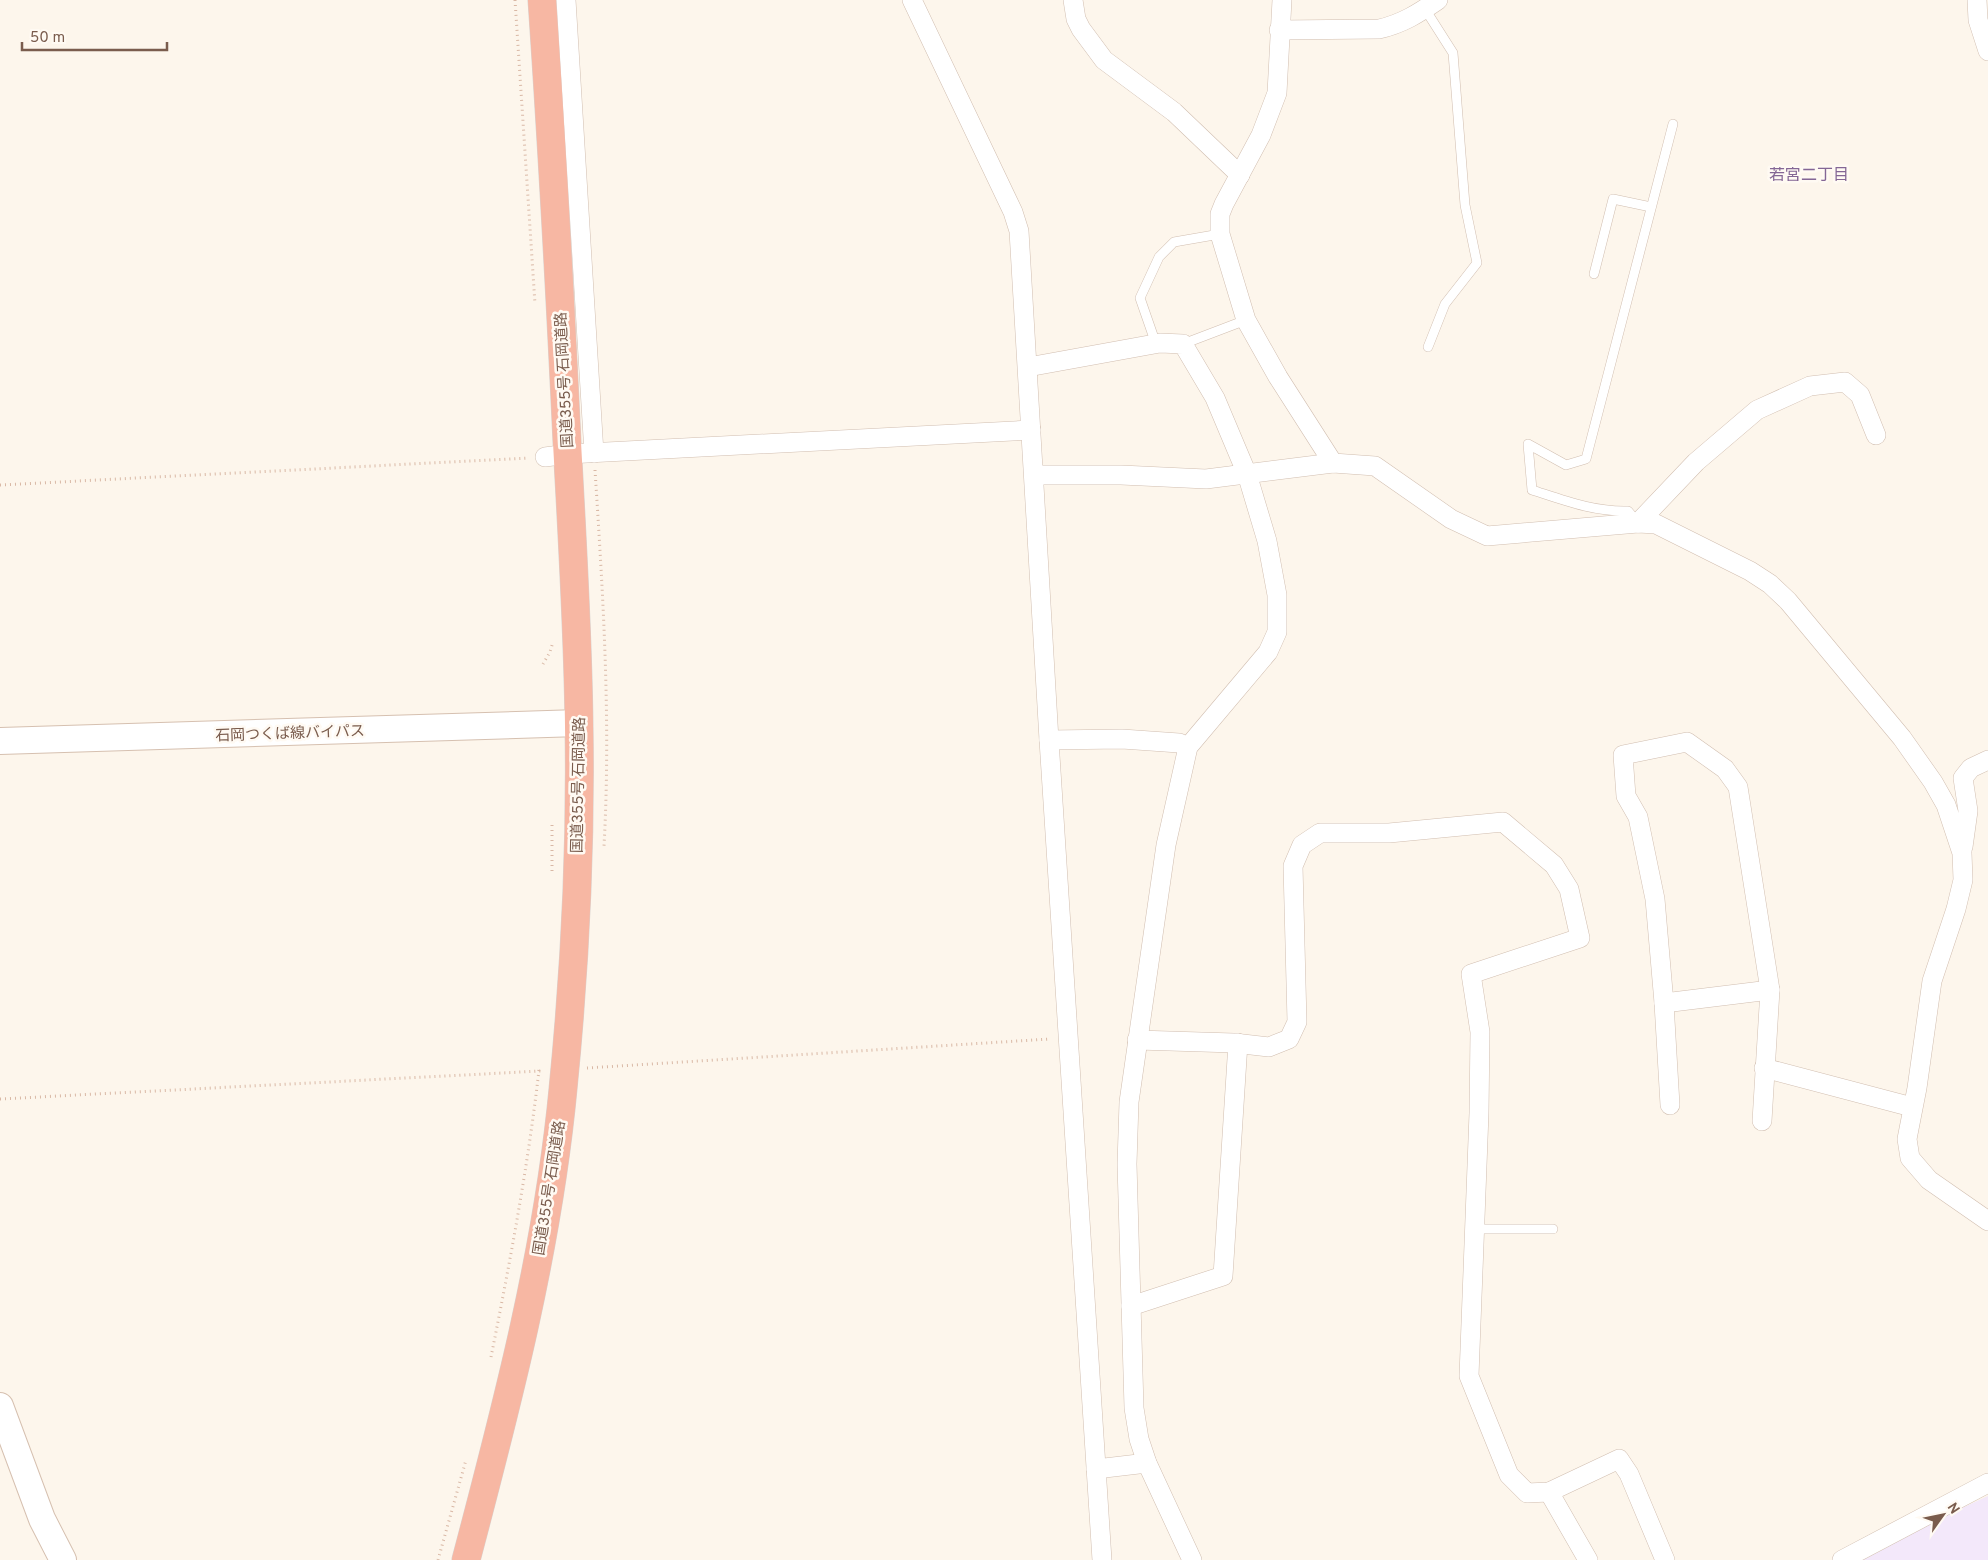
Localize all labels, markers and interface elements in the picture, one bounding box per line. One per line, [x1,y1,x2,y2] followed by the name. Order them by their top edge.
[22,20,168,52] scale bar
[30,29,65,48] text: 50 m
[1769,166,1849,186] district label: 若宮二丁目
[552,311,579,448] street label: 国道355号 石岡道路
[569,717,590,853] street label: 国道355号 石岡道路
[215,722,365,747] street label: 石岡つくば線バイパス
[530,1119,571,1257] street label: 国道355号 石岡道路
[1918,1490,1968,1540] north arrow
[1943,1500,1963,1518] text: N

